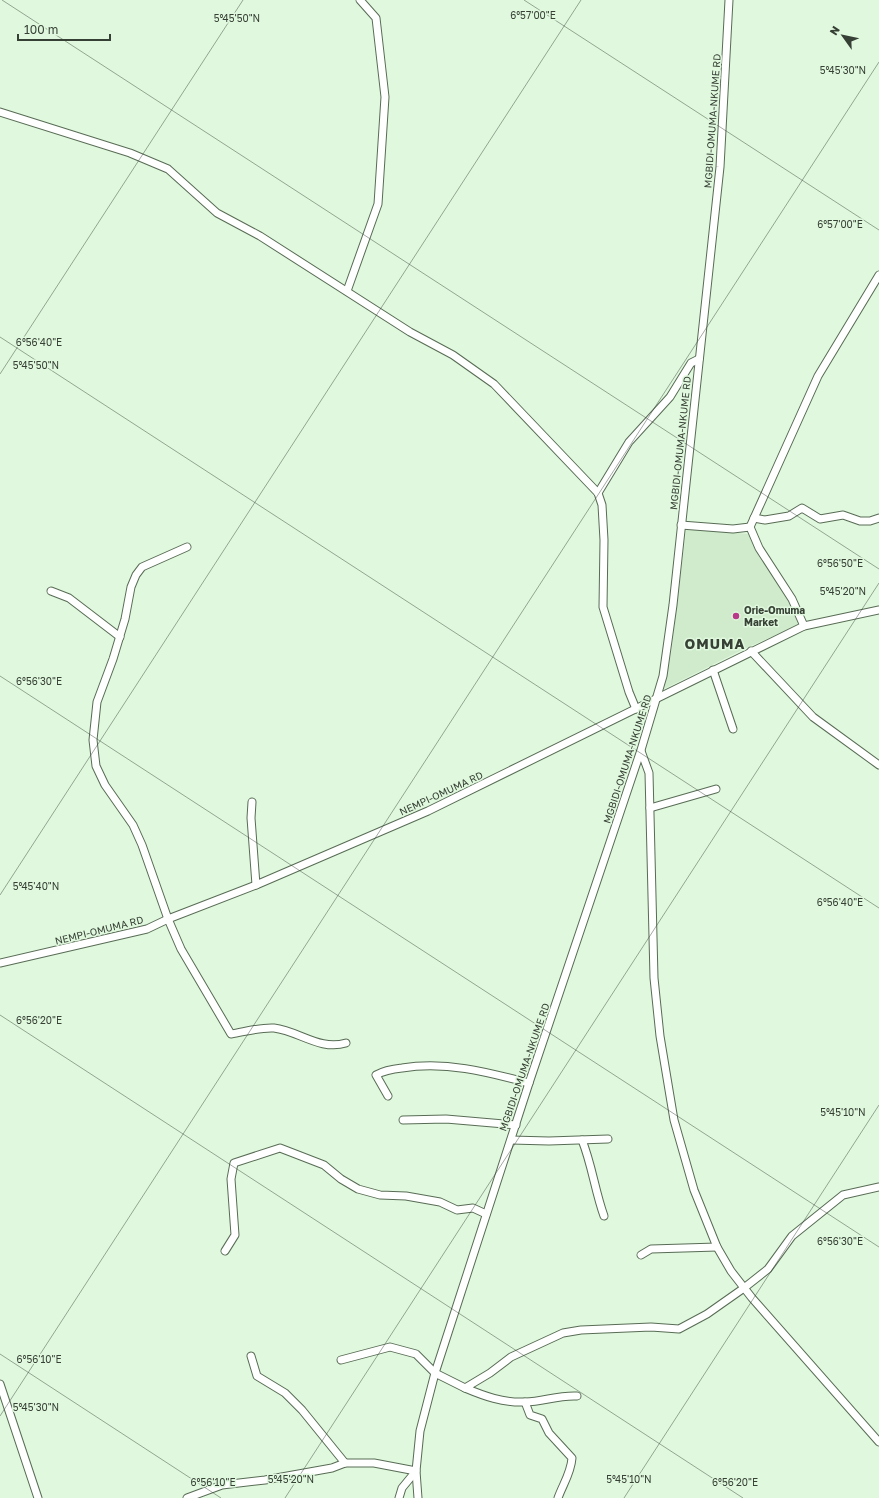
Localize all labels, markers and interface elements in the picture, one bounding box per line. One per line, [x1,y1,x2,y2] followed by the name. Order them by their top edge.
[510,9,556,21] text: 6°57'00"E
[214,12,260,24] text: 5°45'50"N
[18,16,110,42] scale bar
[823,16,863,56] north arrow
[24,22,58,37] text: 100 m
[826,23,842,37] text: N
[701,53,723,189] street label: MGBIDI-OMUMA-NKUME RD
[820,64,866,76] text: 5°45'30"N
[817,218,863,230] text: 6°57'00"E
[16,336,62,348] text: 6°56'40"E
[13,359,59,371] text: 5°45'50"N
[667,375,693,511] street label: MGBIDI-OMUMA-NKUME RD
[817,557,863,569] text: 6°56'50"E
[820,585,866,597] text: 5°45'20"N
[744,604,805,628] place label: Orie-Omuma Market
[731,611,741,621] marker: Orie-Omuma Market
[685,635,745,652] district label: OMUMA
[16,675,62,687] text: 6°56'30"E
[600,693,654,825] street label: MGBIDI-OMUMA-NKUME RD
[397,768,485,818] street label: NEMPI-OMUMA RD
[13,880,59,892] text: 5°45'40"N
[817,896,863,908] text: 6°56'40"E
[54,913,144,947] street label: NEMPI-OMUMA RD
[496,1001,552,1133] street label: MGBIDI-OMUMA-NKUME RD
[16,1014,62,1026] text: 6°56'20"E
[820,1106,866,1118] text: 5°45'10"N
[817,1235,863,1247] text: 6°56'30"E
[16,1353,62,1365] text: 6°56'10"E
[13,1401,59,1413] text: 5°45'30"N
[268,1473,314,1485] text: 5°45'20"N
[606,1473,652,1485] text: 5°45'10"N
[190,1476,236,1488] text: 6°56'10"E
[712,1476,758,1488] text: 6°56'20"E

